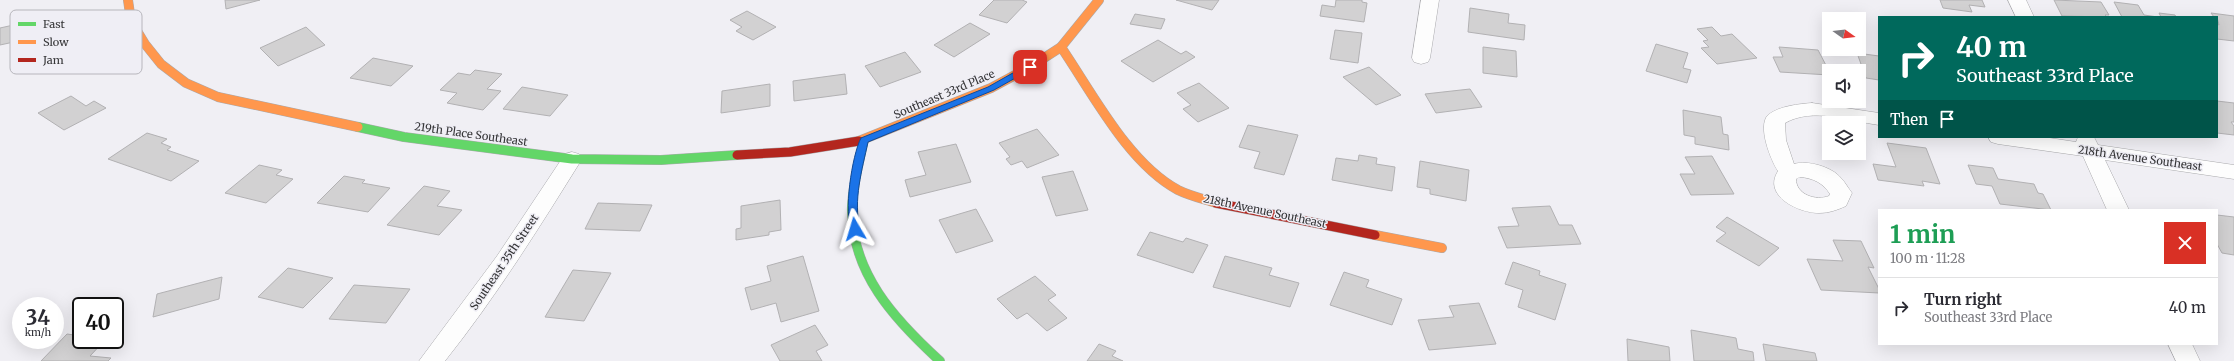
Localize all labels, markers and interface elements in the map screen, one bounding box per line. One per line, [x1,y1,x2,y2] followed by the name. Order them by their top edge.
[10,10,142,74] legend
[1822,12,1866,56] north arrow
[1822,12,1866,160] map controls
[43,17,66,31] text: Fast
[1956,29,2027,65] text: 40 m
[1890,32,1942,84] icon: right
[43,35,69,49] text: Slow
[1013,50,1047,84] pin
[42,53,64,67] text: Jam
[1019,56,1041,78] icon: arrive
[1822,64,1866,108] button: sound
[1956,64,2134,87] text: Southeast 33rd Place
[891,66,997,122] street label: Southeast 33rd Place
[1936,108,1958,130] icon: arrive
[1890,110,1928,129] text: Then
[1822,116,1866,160] button: layers
[413,119,529,149] street label: 219th Place Southeast
[2077,142,2204,174] street label: 218th Avenue Southeast
[1202,191,1328,231] street label: 218th Avenue Southeast
[834,208,876,250] position arrow
[467,211,542,313] street label: Southeast 35th Street
[1890,219,1955,250] text: 1 min
[2164,222,2206,264] button: close
[1890,250,1965,267] text: 100 m · 11:28
[1924,290,2002,309] text: Turn right
[72,297,124,349] speed limit sign: 40
[1890,297,1912,319] icon: right
[2169,298,2206,317] text: 40 m
[26,305,50,330] text: 34
[1924,309,2052,326] text: Southeast 33rd Place
[25,326,51,339] text: km/h

